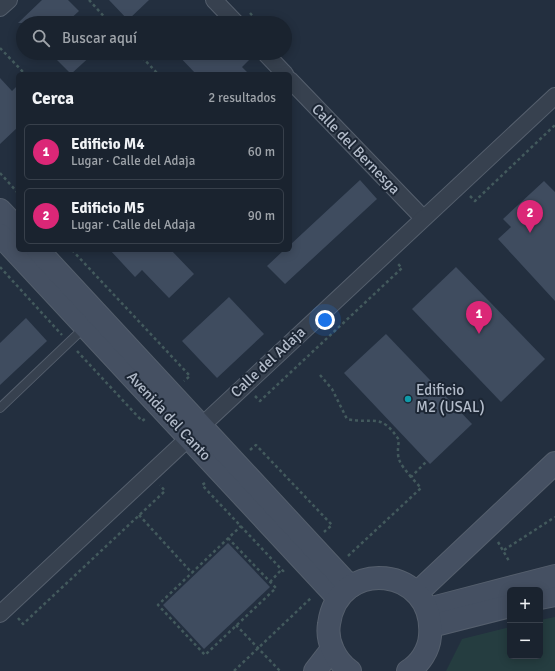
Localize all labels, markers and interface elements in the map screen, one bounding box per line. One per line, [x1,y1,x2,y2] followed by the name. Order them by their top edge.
[16,16,292,60] search box
[30,27,52,49] icon: search
[62,29,137,47] text: Buscar aquí
[32,88,74,109] text: Cerca
[208,90,276,106] text: 2 resultados
[308,100,404,198] street label: Calle del Bernesga
[71,135,144,153] text: Edificio M4
[42,144,50,160] text: 1
[248,144,275,160] text: 60 m
[71,153,195,169] text: Lugar · Calle del Adaja
[71,199,144,217] text: Edificio M5
[517,200,543,233] pin: 2
[42,208,50,224] text: 2
[248,208,275,224] text: 90 m
[71,217,195,233] text: Lugar · Calle del Adaja
[466,301,492,334] pin: 1
[315,310,335,330] your location
[227,323,309,401] street label: Calle del Adaja
[123,368,215,464] street label: Avenida del Canto
[416,381,485,416] place label: Edificio M2 (USAL)
[403,394,413,404] marker: Edificio M2 (USAL)
[507,587,543,659] map controls
[507,587,543,623] button: +
[507,623,543,659] button: −

